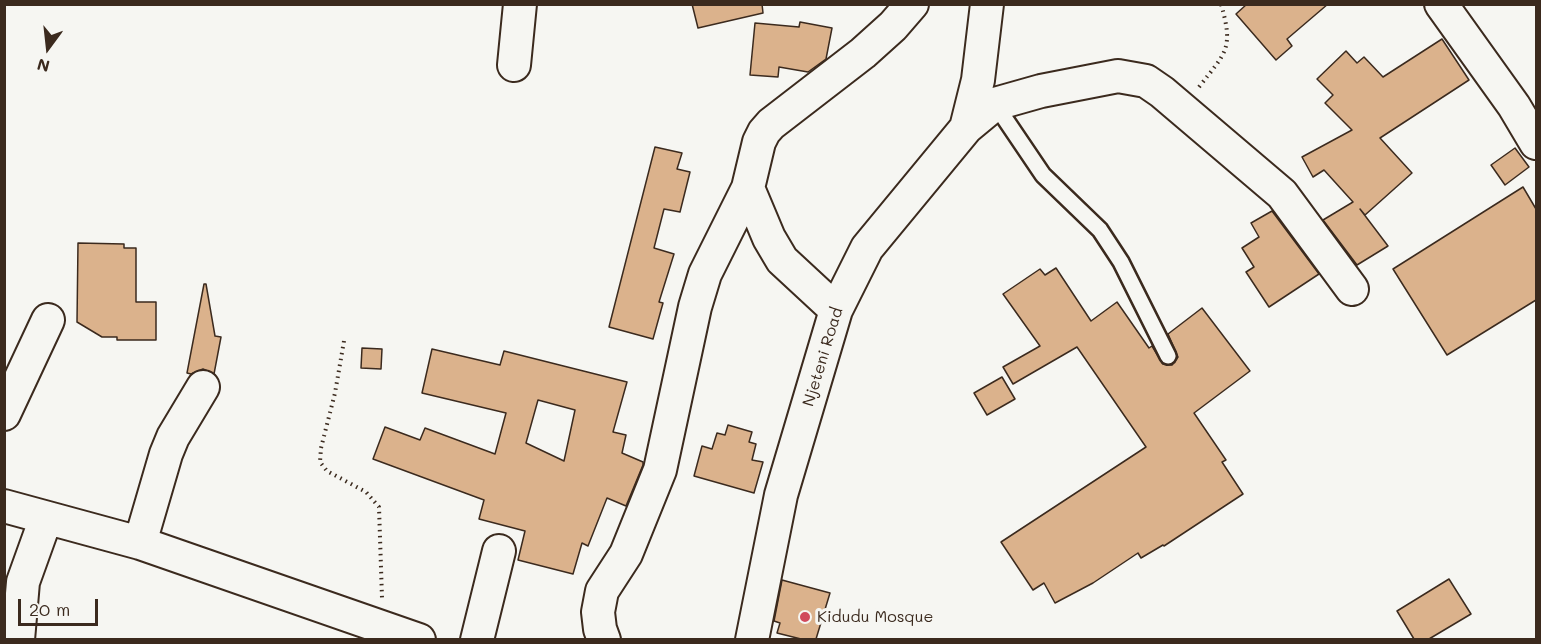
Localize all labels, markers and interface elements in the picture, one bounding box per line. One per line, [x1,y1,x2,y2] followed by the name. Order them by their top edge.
[18,18,78,78] north arrow
[35,54,52,78] text: N
[799,305,847,409] street label: Njeteni Road
[21,587,100,625] scale bar
[29,597,70,621] text: 20 m
[817,607,933,627] place label: Kidudu Mosque
[798,610,812,624] marker: Kidudu Mosque

